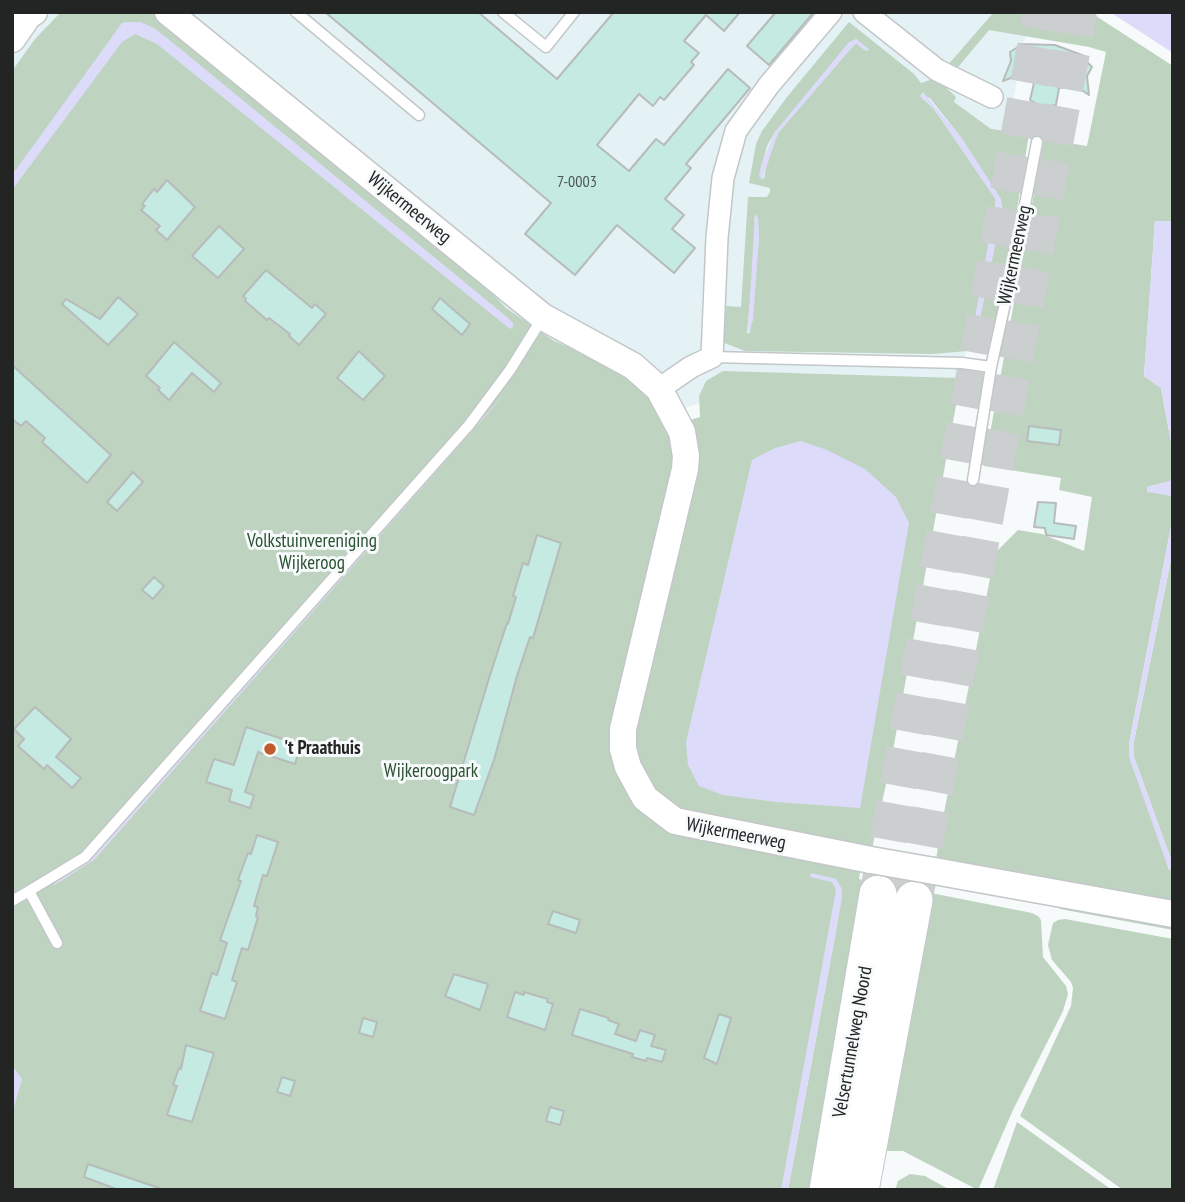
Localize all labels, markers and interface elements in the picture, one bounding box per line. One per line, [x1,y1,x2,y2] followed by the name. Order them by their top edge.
[362,167,456,249] street label: Wijkermeerweg
[557,172,597,192] house number: 7-0003
[993,203,1037,307] street label: Wijkermeerweg
[247,531,377,575] park label: Volkstuinvereniging Wijkeroog
[284,738,361,760] place label: 't Praathuis
[262,741,278,757] marker: 't Praathuis
[384,761,478,783] park label: Wijkeroogpark
[684,813,788,855] street label: Wijkermeerweg
[828,964,878,1120] street label: Velsertunnelweg Noord

